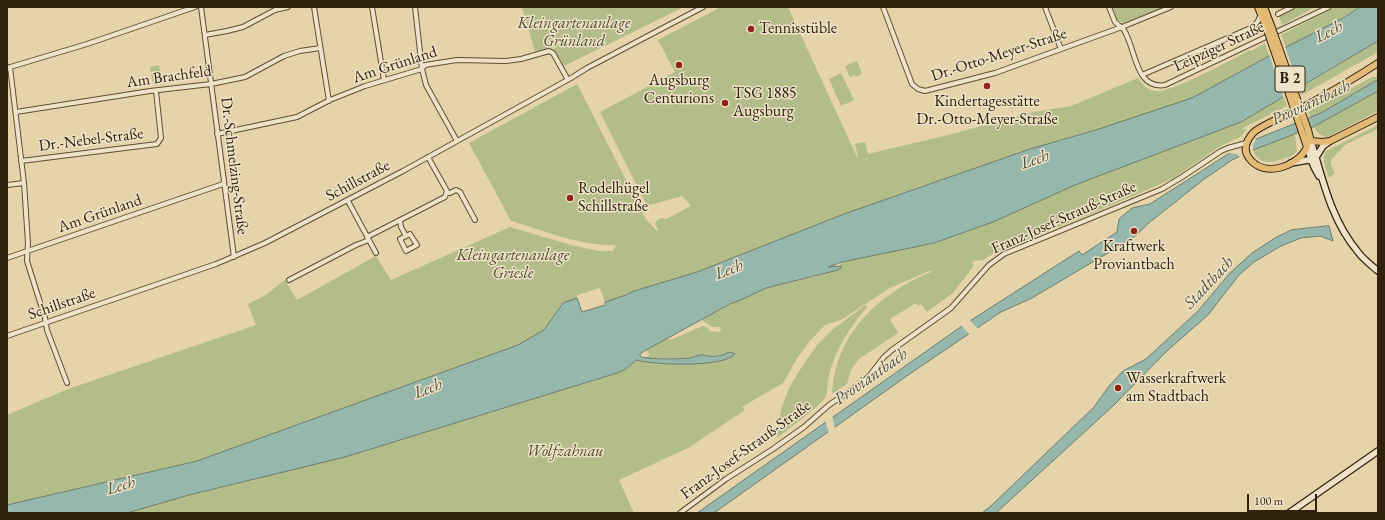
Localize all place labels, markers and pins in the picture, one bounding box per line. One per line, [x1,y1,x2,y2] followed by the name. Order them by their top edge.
[759,19,837,39] place label: Tennisstüble
[746,24,756,34] marker: Tennisstüble
[674,60,684,70] marker: Augsburg Centurions
[644,71,714,109] place label: Augsburg Centurions
[982,81,992,91] marker: Kindertagesstätte Dr.-Otto-Meyer-Straße
[733,84,797,122] place label: TSG 1885 Augsburg
[916,92,1058,130] place label: Kindertagesstätte Dr.-Otto-Meyer-Straße
[720,98,730,108] marker: TSG 1885 Augsburg
[578,179,649,217] place label: Rodelhügel Schillstraße
[565,193,575,203] marker: Rodelhügel Schillstraße
[1129,226,1139,236] marker: Kraftwerk Proviantbach
[1093,237,1175,275] place label: Kraftwerk Proviantbach
[1126,369,1226,407] place label: Wasserkraftwerk am Stadtbach
[1113,383,1123,393] marker: Wasserkraftwerk am Stadtbach

